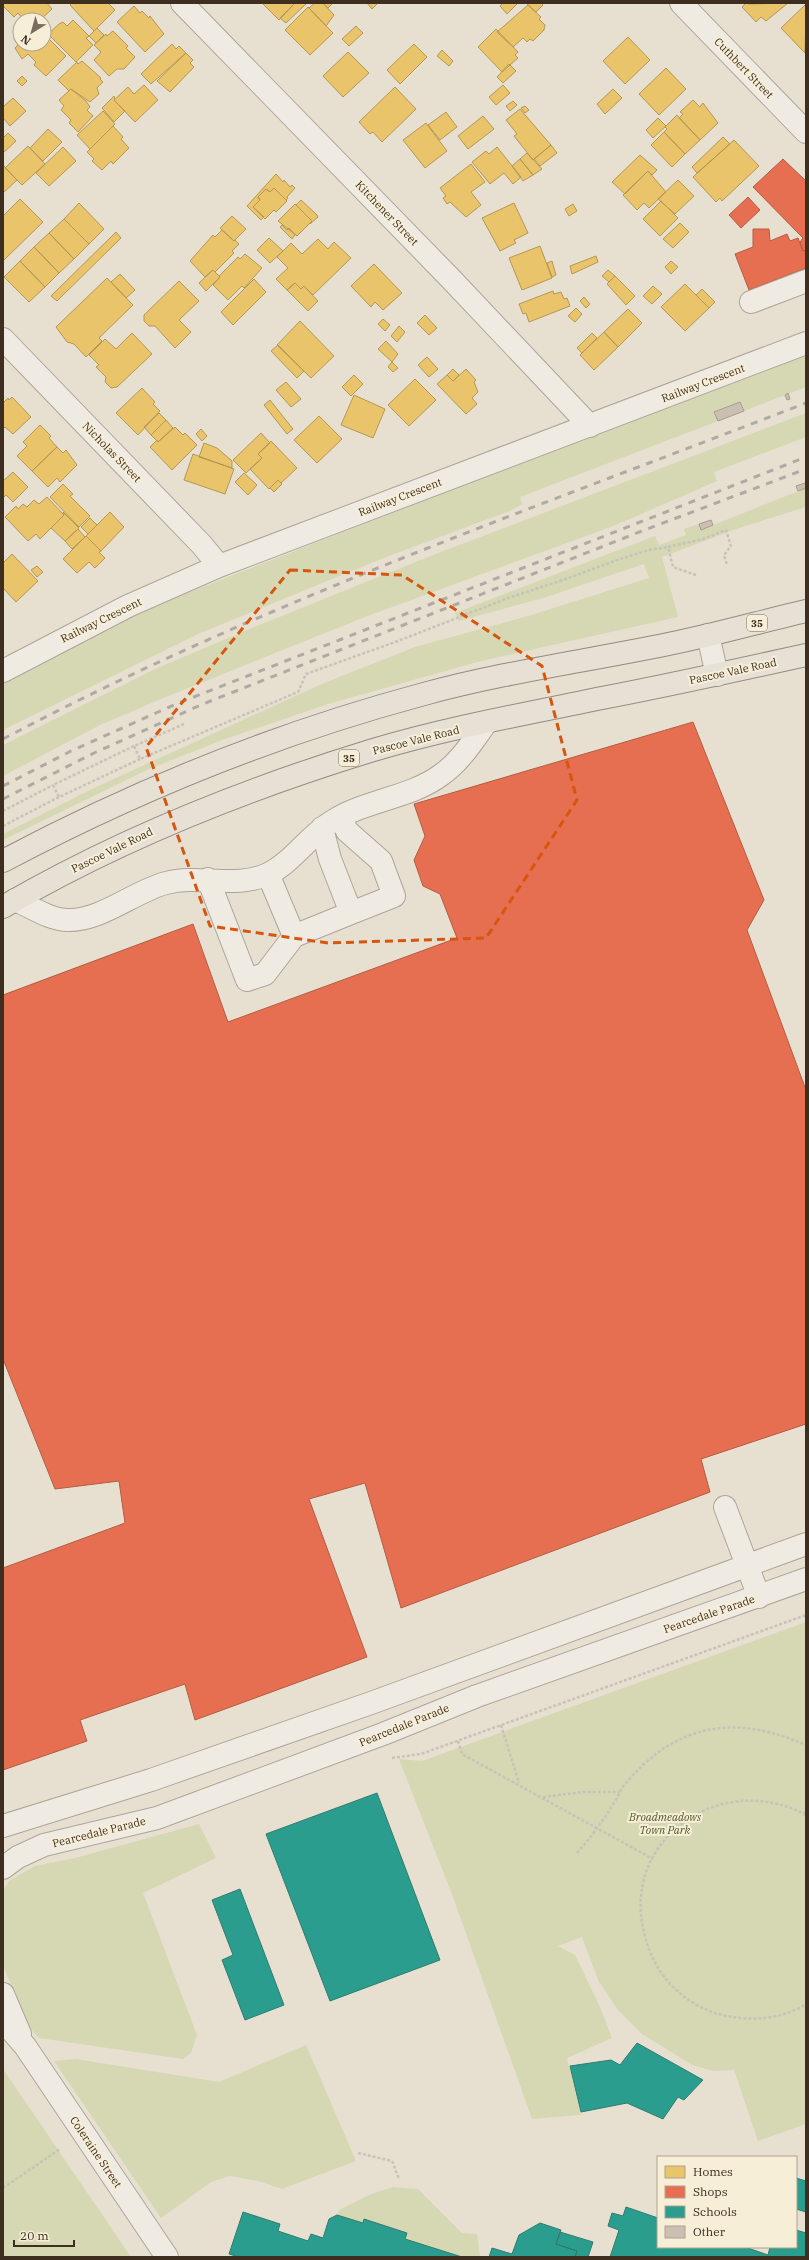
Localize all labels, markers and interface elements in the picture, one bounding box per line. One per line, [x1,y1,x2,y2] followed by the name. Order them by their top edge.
[12,12,52,52] north arrow
[18,32,34,48] text: N
[711,35,777,102] street label: Cuthbert Street
[353,178,422,248] street label: Kitchener Street
[659,361,747,405] street label: Railway Crescent
[80,419,145,485] street label: Nicholas Street
[356,475,444,519] street label: Railway Crescent
[58,594,144,646] street label: Railway Crescent
[747,615,767,631] road number: 35
[688,655,778,687] street label: Pascoe Vale Road
[371,722,461,758] street label: Pascoe Vale Road
[339,750,359,766] road number: 35
[69,824,155,876] street label: Pascoe Vale Road
[661,1592,757,1636] street label: Pearcedale Parade
[357,1701,451,1749] street label: Pearcedale Parade
[628,1810,702,1837] park label: Broadmeadows Town Park
[51,1814,147,1850] street label: Pearcedale Parade
[67,2114,125,2190] street label: Coleraine Street
[657,2156,797,2248] legend
[693,2164,733,2179] text: Homes
[693,2184,728,2199] text: Shops
[693,2204,737,2219] text: Schools
[14,2222,74,2248] scale bar
[693,2224,726,2239] text: Other
[20,2228,49,2243] text: 20 m

